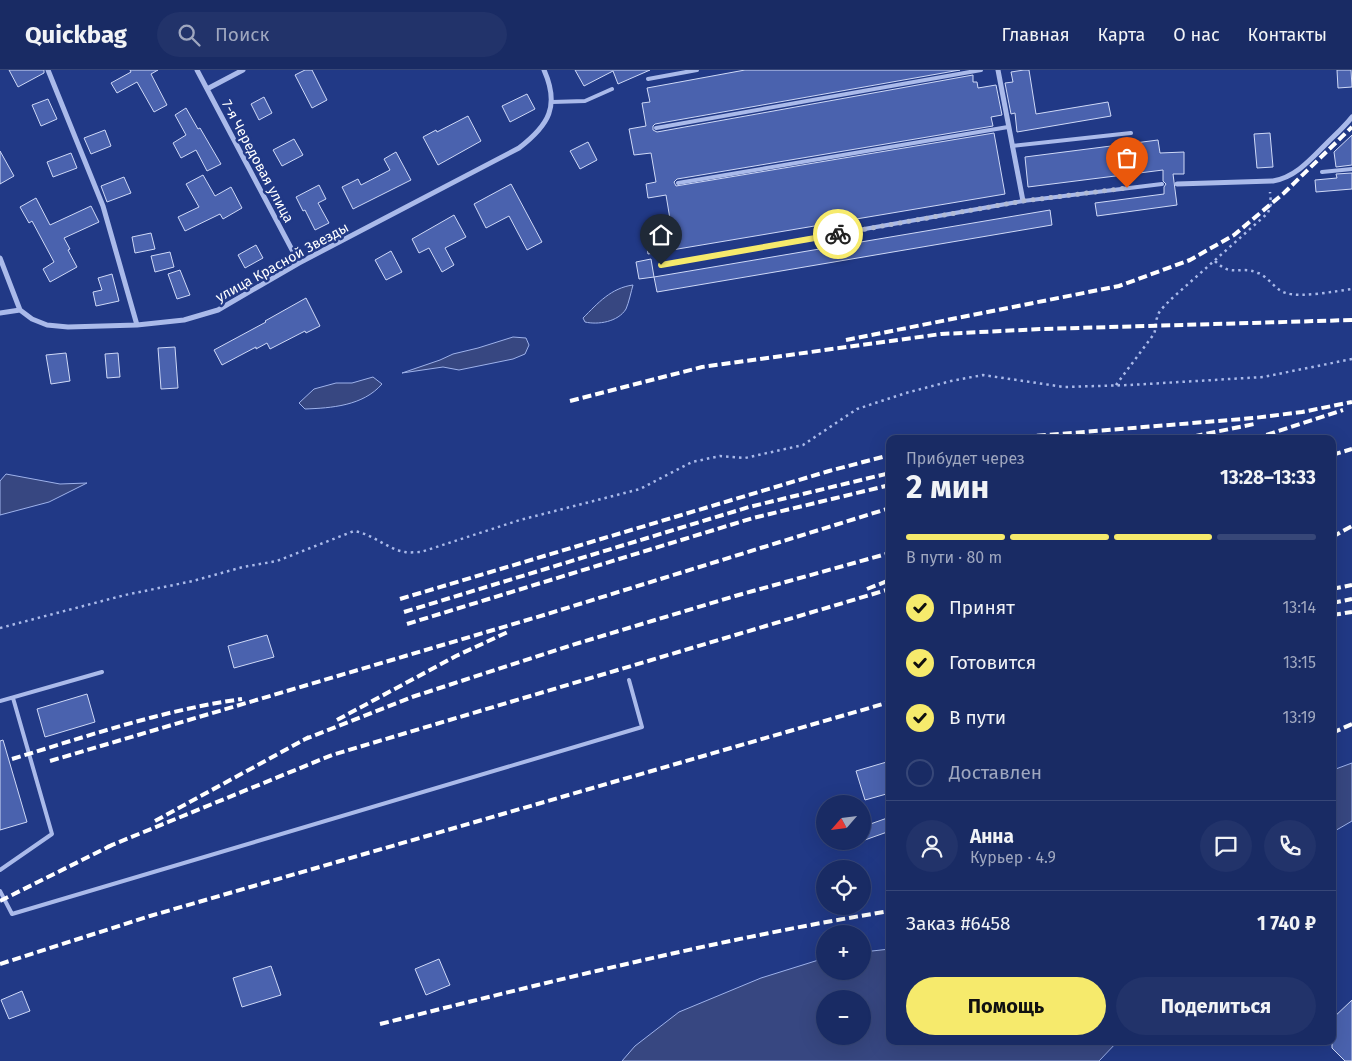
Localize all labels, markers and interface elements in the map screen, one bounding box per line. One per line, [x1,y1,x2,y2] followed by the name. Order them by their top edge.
[157,12,507,57] search box
[25,21,127,49] text: Quickbag
[175,21,203,49] icon: search
[215,23,269,46] text: Поиск
[1002,24,1070,46] text: Главная
[1098,24,1145,46] text: Карта
[1173,24,1220,46] text: О нас
[1248,24,1327,46] text: Контакты
[218,97,297,226] street label: 7-я Чередовая улица
[1106,137,1148,188] pin
[1113,144,1141,172] icon: bag
[813,209,863,259] courier
[640,214,682,265] pin
[213,219,352,306] street label: улица Красной Звезды
[824,220,852,248] icon: bike
[647,221,675,249] icon: home
[906,449,1025,468] text: Прибудет через
[1220,466,1316,489] text: 13:28–13:33
[906,468,989,506] text: 2 мин
[906,548,1002,567] text: В пути · 80 m
[906,594,934,622] icon: check
[949,596,1015,619] text: Принят
[1282,598,1316,617] text: 13:14
[906,649,934,677] icon: check
[949,651,1036,674] text: Готовится
[1283,653,1316,672] text: 13:15
[906,704,934,732] icon: check
[949,706,1006,729] text: В пути
[1283,708,1316,727] text: 13:19
[949,761,1042,784] text: Доставлен
[816,795,871,850] north arrow
[816,795,871,1045] map controls
[906,820,958,872] button: person
[1200,820,1252,872] button: chat
[1264,820,1316,872] button: phone
[970,825,1014,848] text: Анна
[970,848,1056,867] text: Курьер · 4.9
[816,860,871,915] button: locate
[906,912,1011,935] text: Заказ #6458
[1257,912,1316,935] text: 1 740 ₽
[816,925,871,980] button: +
[906,977,1106,1035] button: Помощь
[1116,977,1316,1035] button: Поделиться
[816,990,871,1045] button: −

